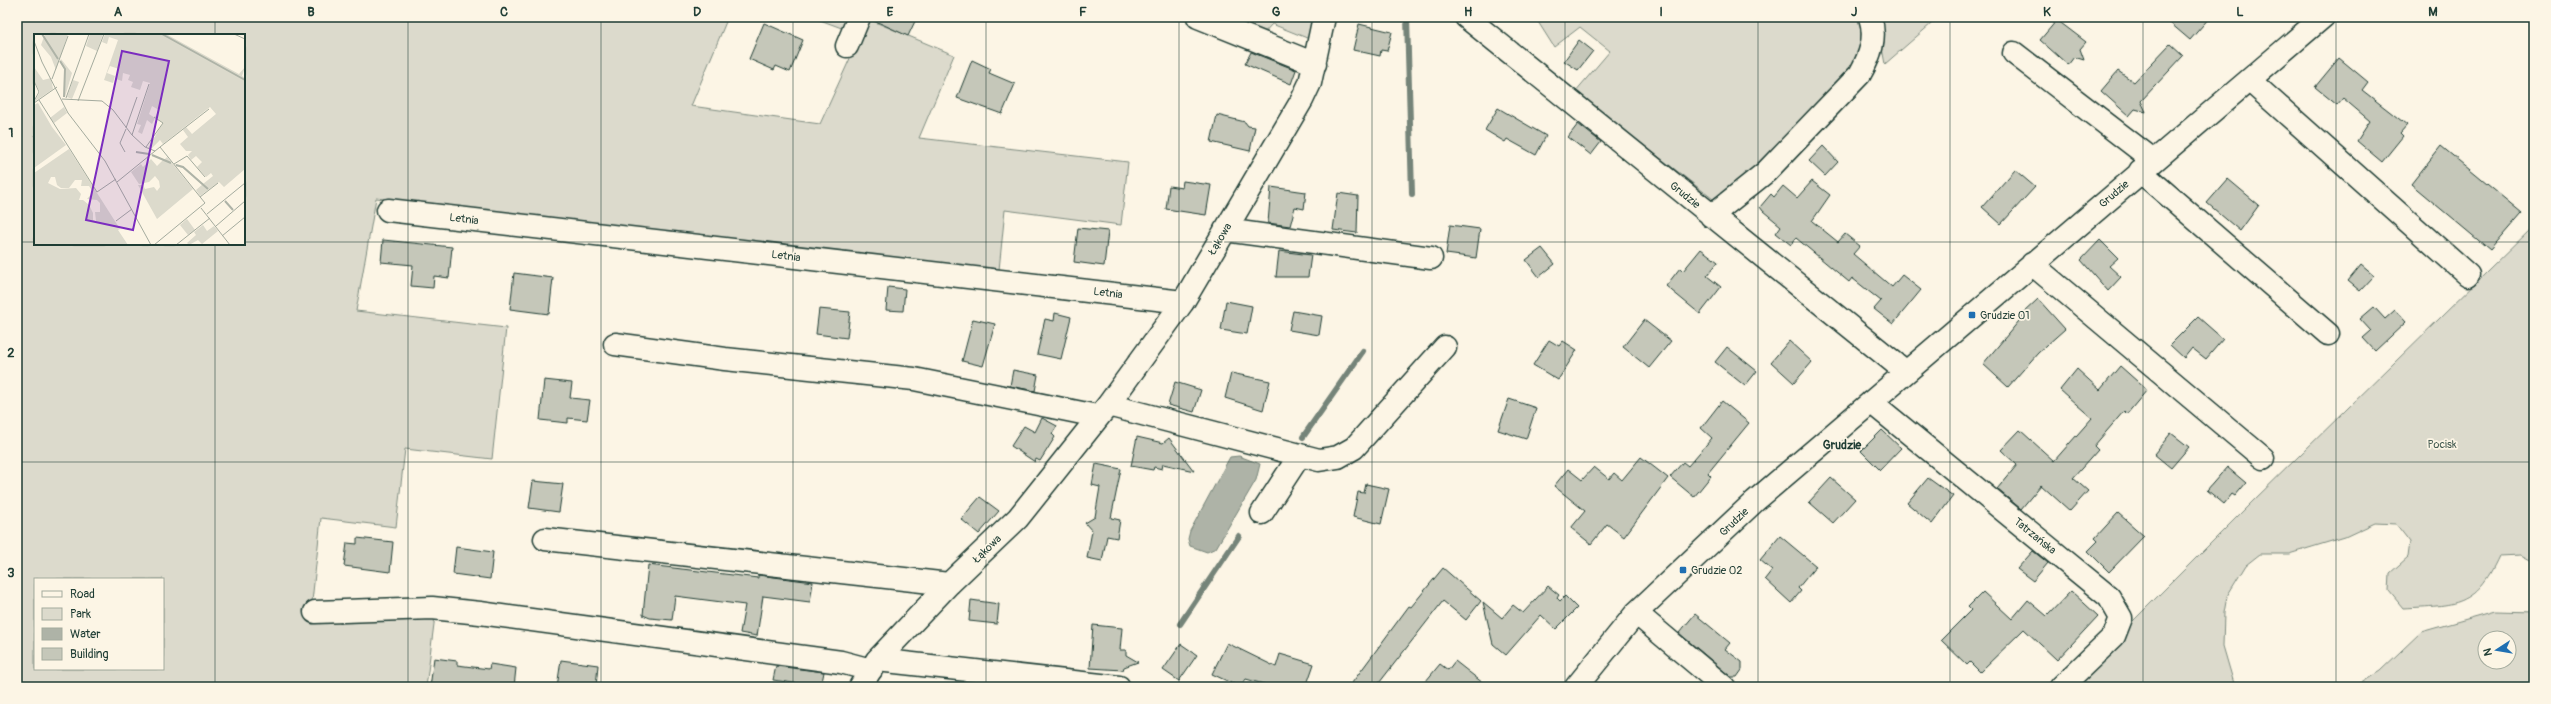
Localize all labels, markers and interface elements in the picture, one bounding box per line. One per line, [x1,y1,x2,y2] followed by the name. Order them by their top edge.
[114,4,123,20] text: A
[307,4,315,20] text: B
[500,4,508,20] text: C
[693,4,701,20] text: D
[887,4,894,20] text: E
[1079,4,1087,20] text: F
[1272,4,1281,20] text: G
[1464,4,1472,20] text: H
[1659,4,1663,20] text: I
[1851,4,1857,20] text: J
[2043,4,2051,20] text: K
[2236,4,2244,20] text: L
[2428,4,2438,20] text: M
[34,34,245,245] inset map
[8,125,14,141] text: 1
[2096,177,2132,210] street label: Grudzie
[1667,179,1703,212] street label: Grudzie
[449,211,479,227] street label: Letnia
[1205,221,1235,258] street label: Łąkowa
[771,248,801,264] street label: Letnia
[1093,285,1123,301] street label: Letnia
[1980,309,2029,322] place label: Grudzie 01
[1967,310,1977,320] marker: Grudzie 01
[7,345,15,361] text: 2
[1823,438,1862,453] district label: Grudzie
[2427,438,2457,451] park label: Pocisk
[1717,505,1752,539] street label: Grudzie
[2011,515,2059,557] street label: Tatrzańska
[969,532,1004,566] street label: Łąkowa
[1691,564,1742,577] place label: Grudzie 02
[7,565,15,581] text: 3
[1678,565,1688,575] marker: Grudzie 02
[34,578,164,670] legend
[70,587,95,602] text: Road
[70,607,91,622] text: Park
[70,627,101,642] text: Water
[2477,630,2517,670] north arrow
[2480,646,2495,657] text: N
[70,647,109,662] text: Building

